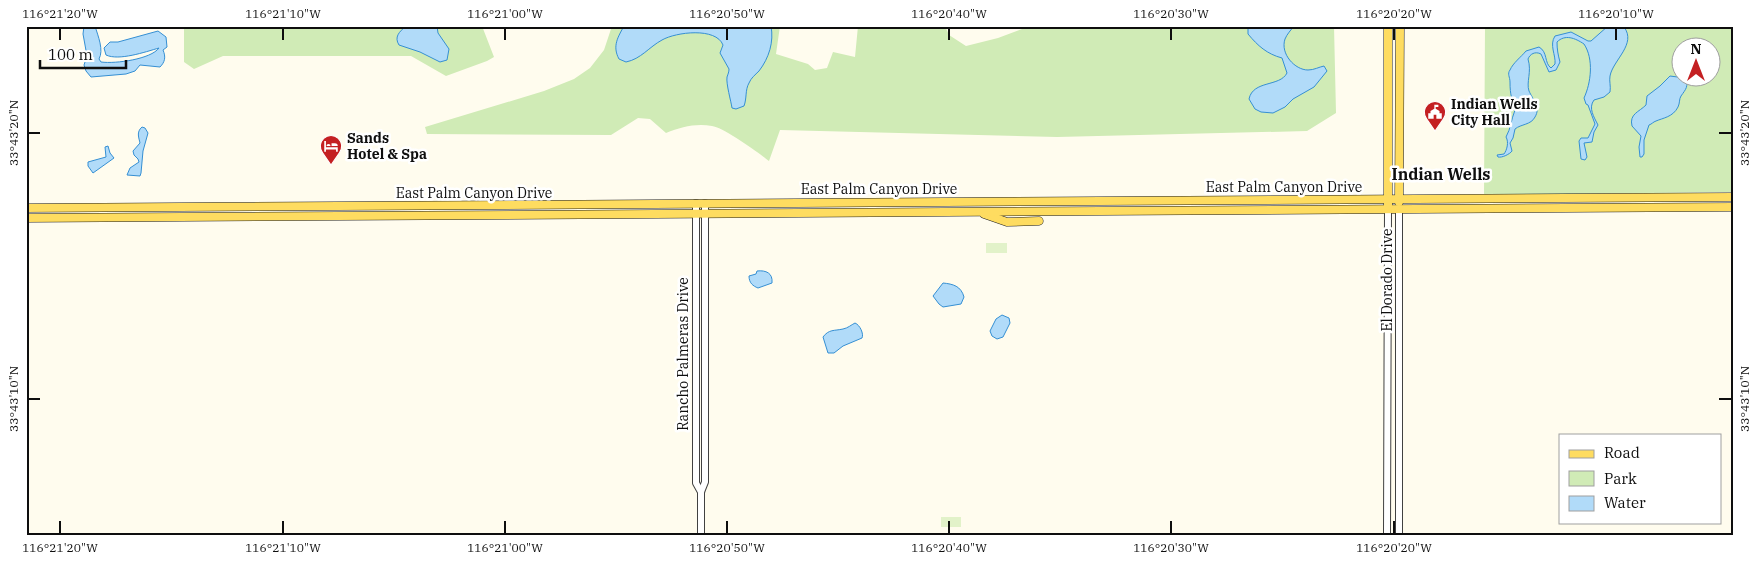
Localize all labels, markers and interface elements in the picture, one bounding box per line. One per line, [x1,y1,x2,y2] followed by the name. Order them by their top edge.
[22,6,98,21] text: 116°21'20"W
[245,6,321,21] text: 116°21'10"W
[467,6,543,21] text: 116°21'00"W
[689,6,765,21] text: 116°20'50"W
[911,6,987,21] text: 116°20'40"W
[1133,6,1209,21] text: 116°20'30"W
[1356,6,1432,21] text: 116°20'20"W
[1578,6,1654,21] text: 116°20'10"W
[40,38,126,70] scale bar
[1672,38,1722,88] north arrow
[1690,40,1702,58] text: N
[48,45,93,64] text: 100 m
[1451,95,1538,129] place label: Indian Wells City Hall
[6,100,21,166] text: 33°43'20"N
[1423,100,1447,131] public building icon: Indian Wells City Hall
[1737,100,1752,166] text: 33°43'20"N
[347,129,427,163] place label: Sands Hotel & Spa
[319,134,343,165] hotel icon: Sands Hotel & Spa
[1392,164,1490,184] district label: Indian Wells
[1206,178,1362,196] street label: East Palm Canyon Drive
[801,180,957,198] street label: East Palm Canyon Drive
[396,184,552,202] street label: East Palm Canyon Drive
[1378,228,1396,332] street label: El Dorado Drive
[674,277,692,431] street label: Rancho Palmeras Drive
[6,366,21,432] text: 33°43'10"N
[1737,366,1752,432] text: 33°43'10"N
[1559,434,1722,524] legend
[1604,443,1640,462] text: Road
[1604,469,1637,488] text: Park
[1604,493,1646,512] text: Water
[22,540,98,555] text: 116°21'20"W
[245,540,321,555] text: 116°21'10"W
[467,540,543,555] text: 116°21'00"W
[689,540,765,555] text: 116°20'50"W
[911,540,987,555] text: 116°20'40"W
[1133,540,1209,555] text: 116°20'30"W
[1356,540,1432,555] text: 116°20'20"W

